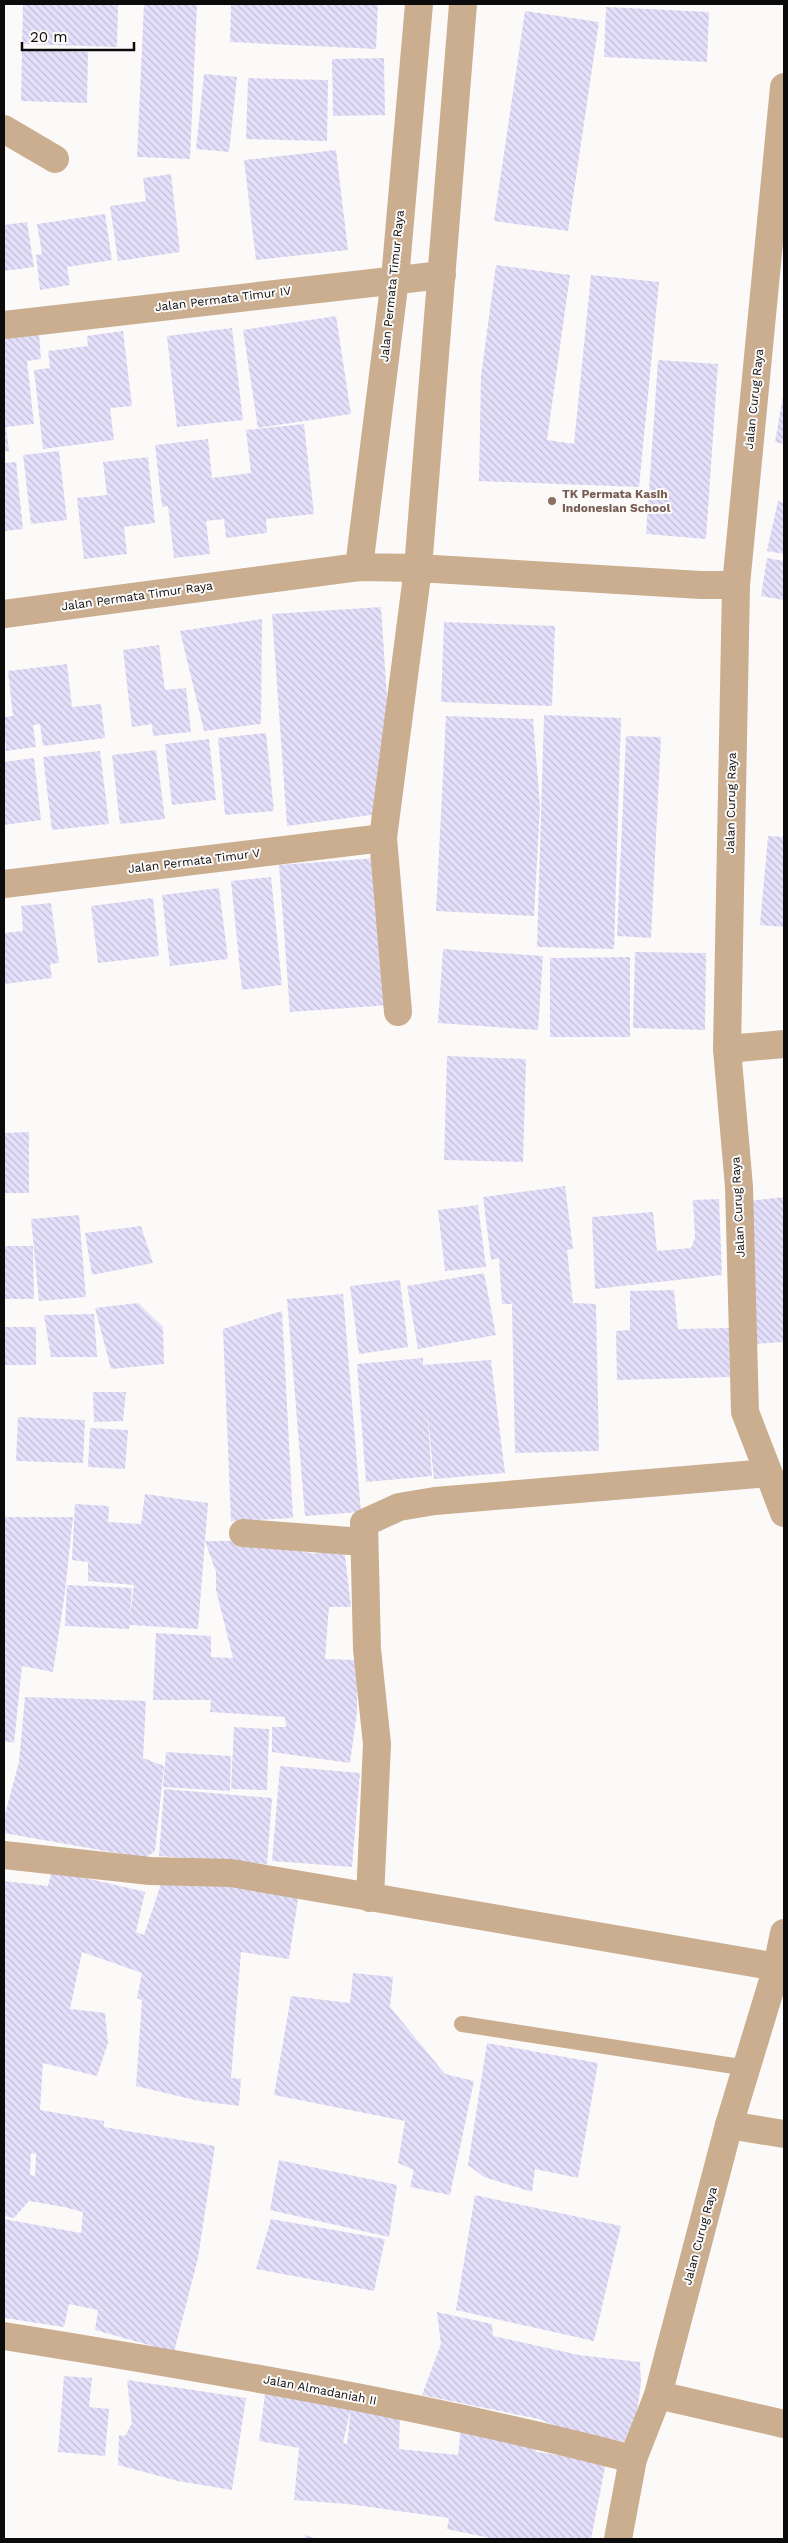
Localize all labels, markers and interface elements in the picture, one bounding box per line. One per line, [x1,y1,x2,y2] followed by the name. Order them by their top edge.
[22,20,135,52] scale bar
[30,28,68,46] text: 20 m
[377,209,407,363] street label: Jalan Permata Timur Raya
[154,284,292,314] street label: Jalan Permata Timur IV
[742,348,766,450] street label: Jalan Curug Raya
[562,487,670,515] place label: TK Permata Kasih Indonesian School
[546,495,558,507] marker: TK Permata Kasih Indonesian School
[60,578,214,614] street label: Jalan Permata Timur Raya
[723,752,739,854] street label: Jalan Curug Raya
[127,846,261,876] street label: Jalan Permata Timur V
[728,1156,748,1258] street label: Jalan Curug Raya
[680,2185,720,2287] street label: Jalan Curug Raya
[262,2372,378,2408] street label: Jalan Almadaniah II

